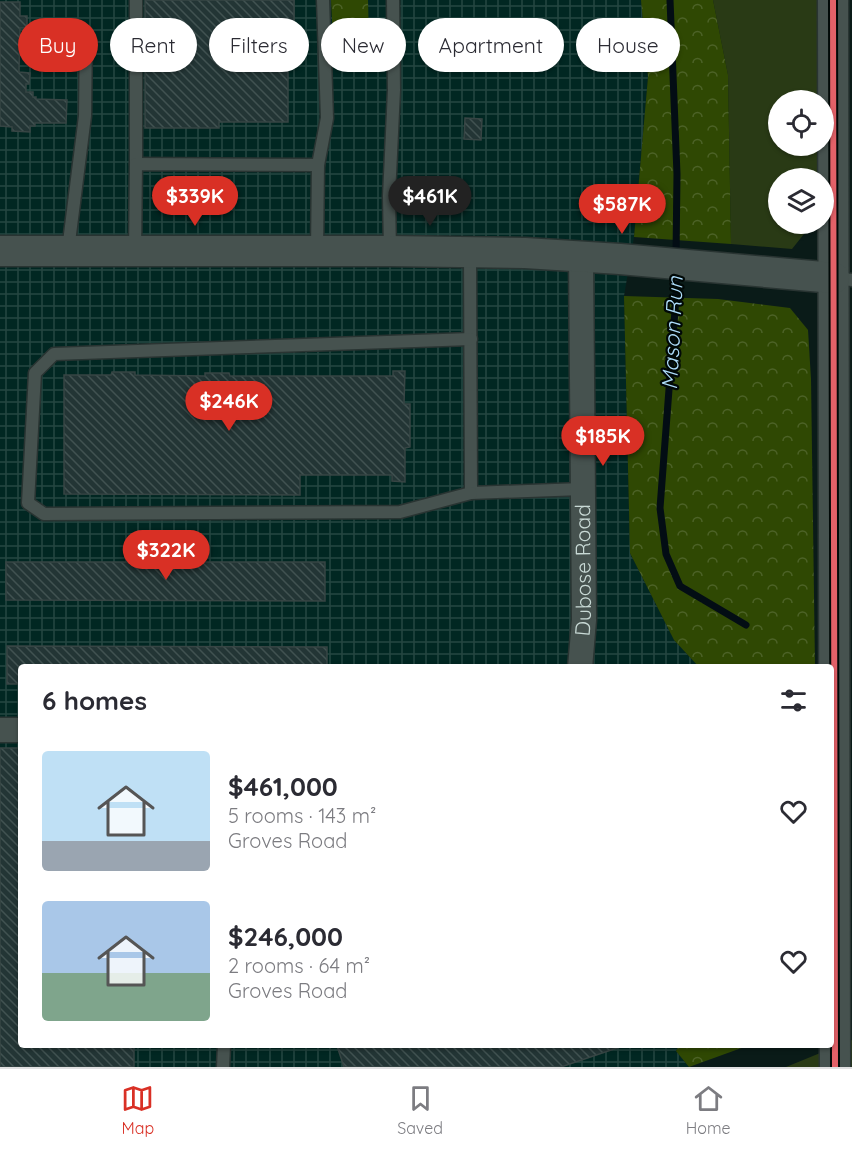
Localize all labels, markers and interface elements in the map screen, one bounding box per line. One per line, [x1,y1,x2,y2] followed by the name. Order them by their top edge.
[18,18,98,72] chip: Buy
[110,18,197,72] chip: Rent
[209,18,309,72] chip: Filters
[321,18,406,72] chip: New
[418,18,564,72] chip: Apartment
[576,18,680,72] chip: House
[768,90,834,234] map controls
[768,90,834,156] button: locate
[768,168,834,234] button: layers
[153,176,237,227] pin: $339K
[388,176,472,227] pin: $461K
[166,183,224,208] text: $339K
[402,183,458,208] text: $461K
[580,184,664,235] pin: $587K
[593,191,651,216] text: $587K
[655,274,689,390] water label: Mason Run
[187,381,271,432] pin: $246K
[199,388,259,413] text: $246K
[561,416,645,467] pin: $185K
[575,423,631,448] text: $185K
[569,504,596,637] street label: Dubose Road
[124,530,208,581] pin: $322K
[137,537,195,562] text: $322K
[42,684,147,717] text: 6 homes
[777,684,810,717] icon: filters
[228,770,338,803] text: $461,000
[90,775,162,847] icon: home
[777,795,810,828] icon: heart
[228,803,376,828] text: 5 rooms · 143 m²
[228,828,347,853] text: Groves Road
[228,920,343,953] text: $246,000
[90,925,162,997] icon: home
[777,945,810,978] icon: heart
[228,953,370,978] text: 2 rooms · 64 m²
[228,978,347,1003] text: Groves Road
[121,1082,154,1138] tab: Map
[397,1082,443,1138] tab: Saved
[686,1082,731,1138] tab: Home

